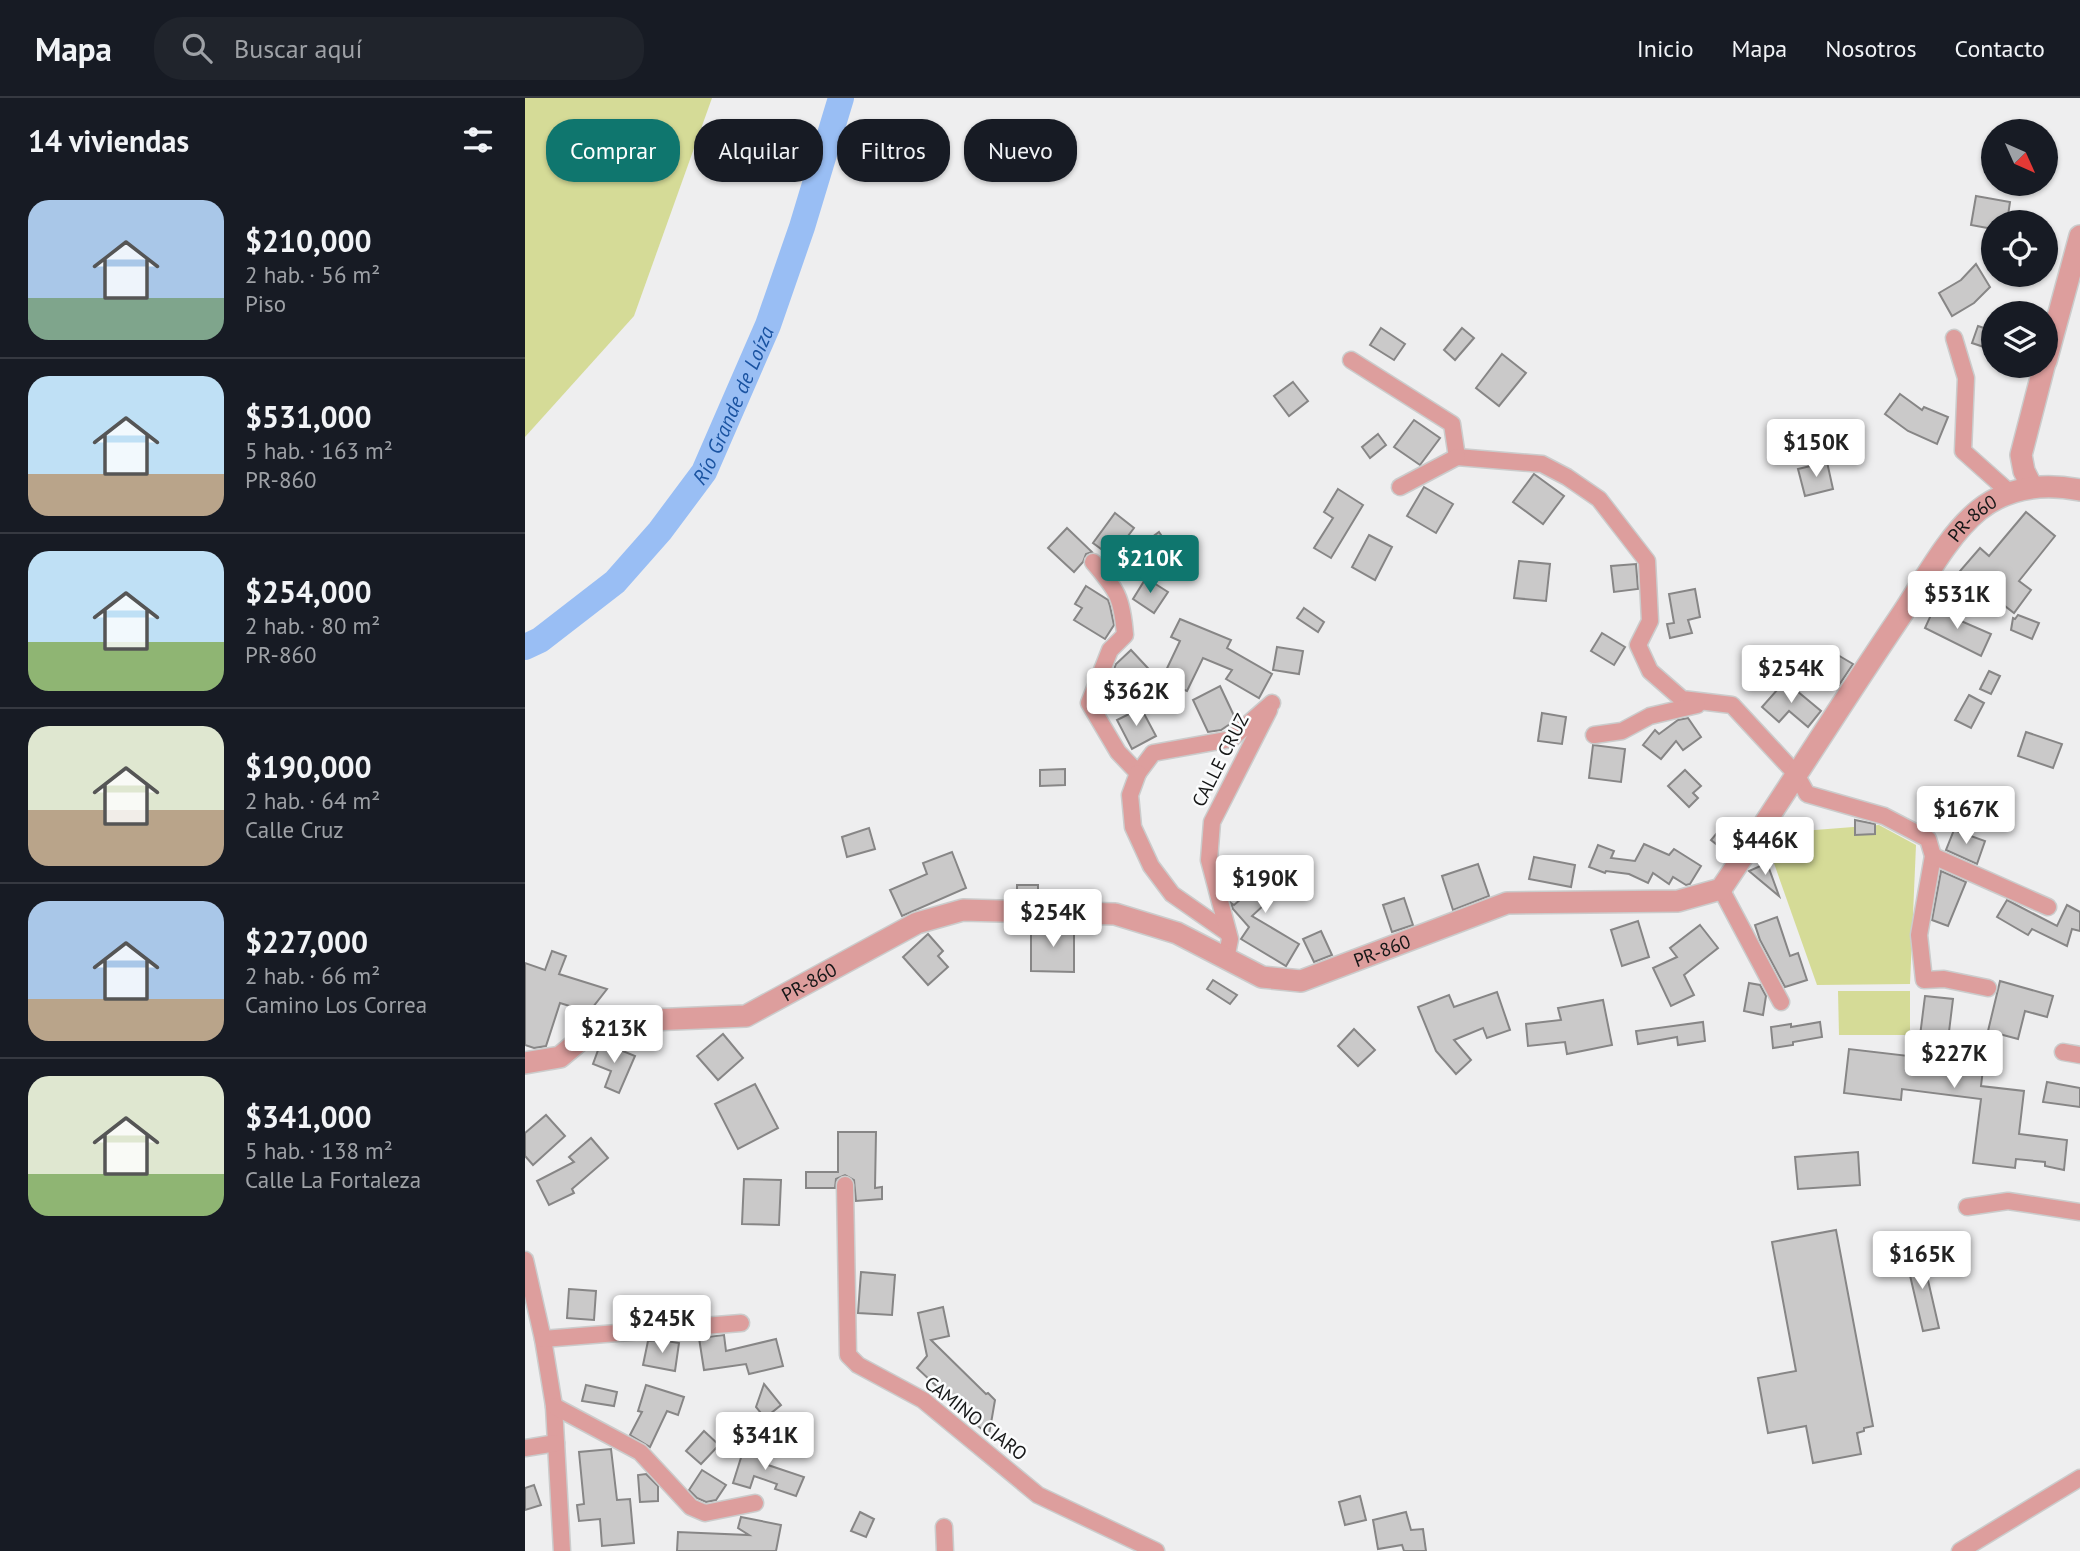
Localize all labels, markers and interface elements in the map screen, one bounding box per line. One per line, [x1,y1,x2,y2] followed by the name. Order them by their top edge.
[154,17,644,80] search box
[35,27,112,70] text: Mapa
[178,29,216,67] icon: search
[234,32,362,65] text: Buscar aquí
[1637,33,1694,64] text: Inicio
[1732,33,1787,64] text: Mapa
[1825,33,1917,64] text: Nosotros
[1955,33,2045,64] text: Contacto
[546,119,680,182] chip: Comprar
[694,119,823,182] chip: Alquilar
[837,119,950,182] chip: Filtros
[964,119,1077,182] chip: Nuevo
[1981,119,2058,196] north arrow
[1981,119,2058,378] map controls
[28,121,189,160] text: 14 viviendas
[459,121,497,159] icon: filters
[1981,210,2058,287] button: locate
[245,221,372,260] text: $210,000
[84,228,168,312] icon: home
[245,260,380,289] text: 2 hab. · 56 m²
[245,289,286,318] text: Piso
[1981,301,2058,378] button: layers
[686,321,780,490] water label: Río Grande de Loíza
[245,397,372,436] text: $531,000
[84,404,168,488] icon: home
[1767,420,1865,479] pin: $150K
[1783,427,1849,456] text: $150K
[245,436,393,465] text: 5 hab. · 163 m²
[245,465,317,494] text: PR-860
[1942,489,2001,547] street label: PR-860
[1101,536,1199,595] pin: $210K
[1117,543,1183,572] text: $210K
[245,572,372,611] text: $254,000
[1908,572,2006,631] pin: $531K
[84,579,168,663] icon: home
[1924,579,1990,608] text: $531K
[245,611,380,640] text: 2 hab. · 80 m²
[245,640,317,669] text: PR-860
[1742,646,1840,705] pin: $254K
[1758,653,1824,682] text: $254K
[1087,668,1185,728] pin: $362K
[1103,676,1169,705] text: $362K
[1186,709,1254,811] street label: CALLE CRUZ
[245,747,372,786] text: $190,000
[84,754,168,838] icon: home
[245,786,380,815] text: 2 hab. · 64 m²
[1917,786,2015,846] pin: $167K
[1933,794,1999,823] text: $167K
[245,815,344,844] text: Calle Cruz
[1716,818,1814,877] pin: $446K
[1732,825,1798,854] text: $446K
[1216,856,1314,915] pin: $190K
[1232,863,1298,892] text: $190K
[1004,890,1102,949] pin: $254K
[1020,897,1086,926] text: $254K
[245,922,368,961] text: $227,000
[84,929,168,1013] icon: home
[1350,929,1414,972] street label: PR-860
[777,957,841,1006] street label: PR-860
[245,961,380,990] text: 2 hab. · 66 m²
[245,990,427,1019] text: Camino Los Correa
[565,1006,663,1065] pin: $213K
[581,1013,647,1042] text: $213K
[1905,1030,2003,1090] pin: $227K
[1921,1038,1987,1067] text: $227K
[245,1097,372,1136] text: $341,000
[84,1104,168,1188] icon: home
[245,1136,393,1165] text: 5 hab. · 138 m²
[245,1165,421,1194] text: Calle La Fortaleza
[1873,1232,1971,1291] pin: $165K
[1889,1239,1955,1268] text: $165K
[613,1296,711,1355] pin: $245K
[629,1303,695,1332] text: $245K
[920,1370,1032,1466] street label: CAMINO CIARO
[716,1412,814,1472] pin: $341K
[732,1420,798,1449] text: $341K

